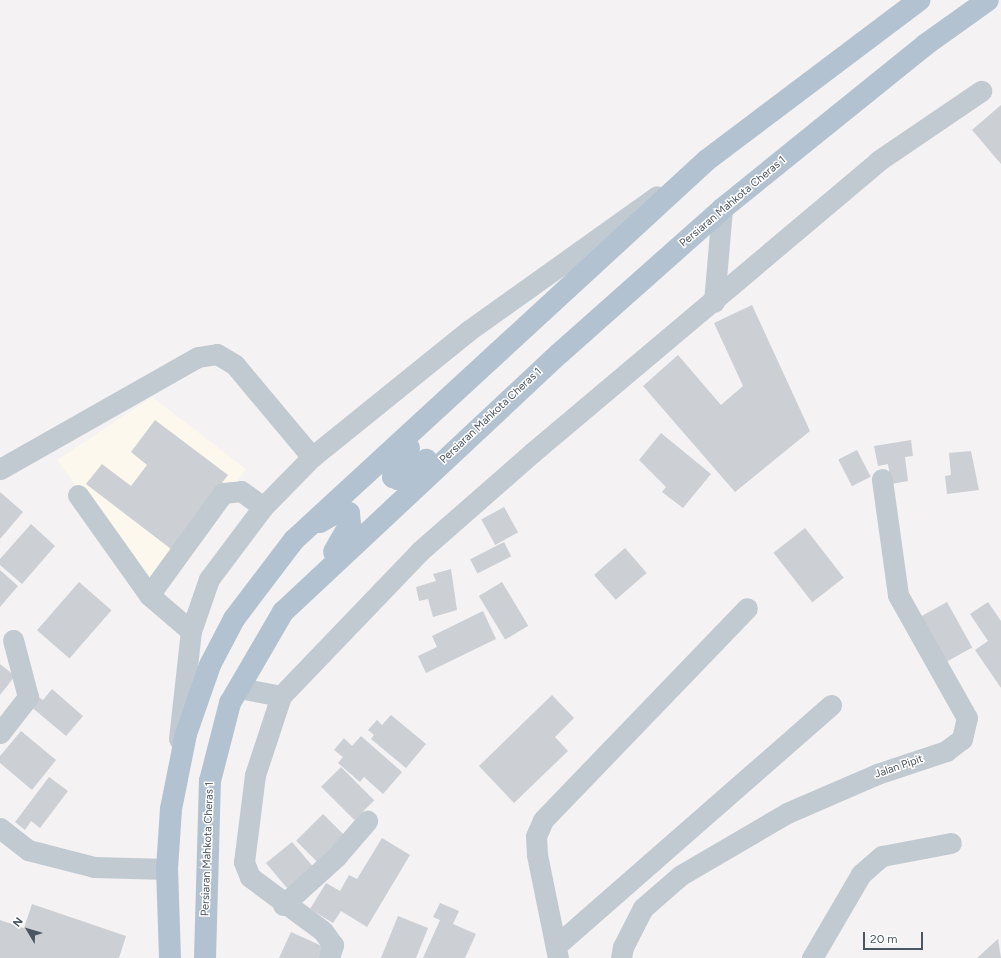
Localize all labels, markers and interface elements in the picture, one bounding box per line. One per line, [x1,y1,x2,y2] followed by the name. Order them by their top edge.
[677,154,789,250] street label: Persiaran Mahkota Cheras 1
[437,365,545,467] street label: Persiaran Mahkota Cheras 1
[873,753,925,781] street label: Jalan Pipit
[199,782,217,916] street label: Persiaran Mahkota Cheras 1
[8,910,48,950] north arrow
[10,915,26,930] text: N
[865,924,925,950] scale bar
[870,932,898,946] text: 20 m

